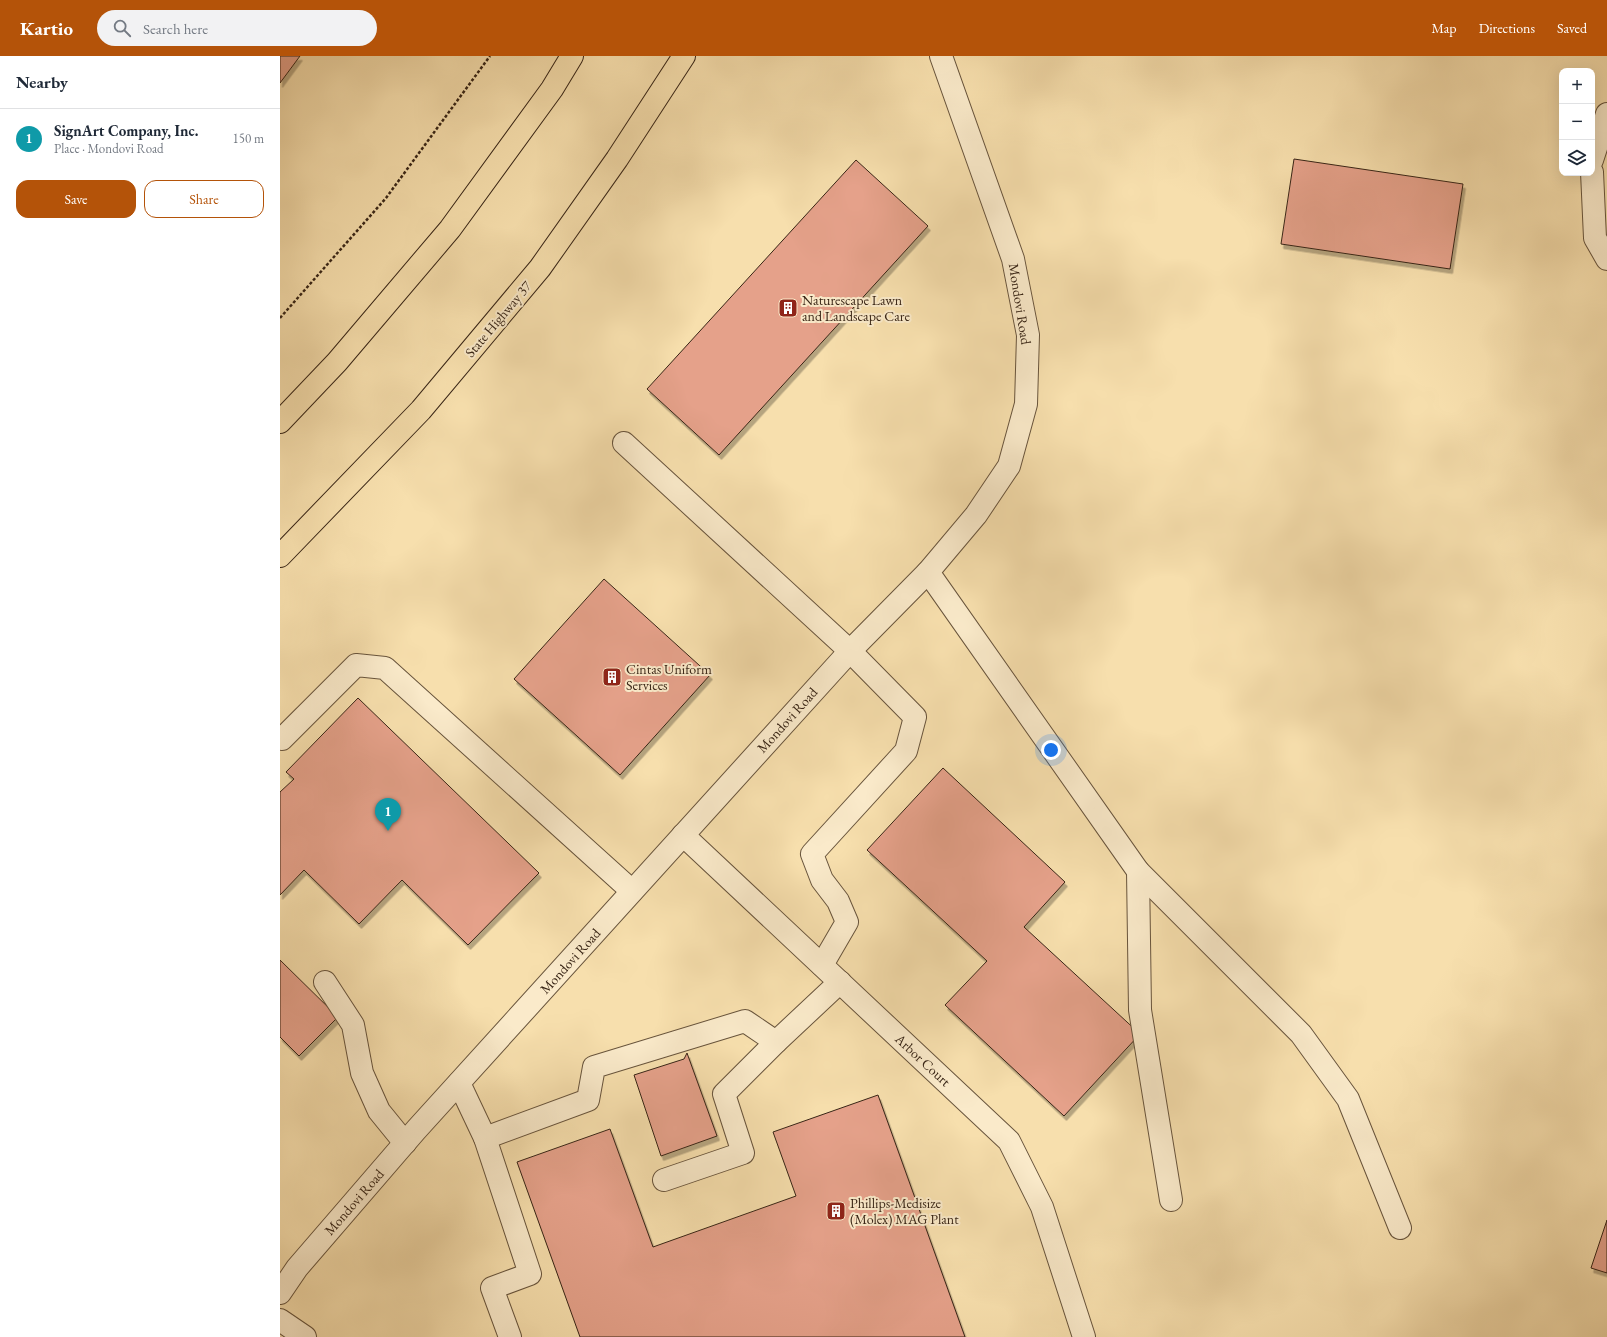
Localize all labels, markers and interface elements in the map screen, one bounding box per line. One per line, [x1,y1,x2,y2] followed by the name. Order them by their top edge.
[97,10,377,46] search box
[20,16,73,41] text: Kartio
[111,17,133,39] icon: search
[143,19,208,38] text: Search here
[1431,19,1457,37] text: Map
[1479,19,1535,37] text: Directions
[1557,19,1587,37] text: Saved
[1559,68,1595,176] map controls
[1559,68,1595,104] button: +
[16,71,68,93] text: Nearby
[1559,104,1595,140] button: −
[54,121,198,140] text: SignArt Company, Inc.
[26,130,32,147] text: 1
[233,130,264,147] text: 150 m
[54,140,164,157] text: Place · Mondovi Road
[1559,140,1595,176] button: layers
[16,180,136,218] button: Save
[144,180,264,218] button: Share
[1005,262,1035,347] street label: Mondovi Road
[461,277,535,361] street label: State Highway 37
[802,291,910,325] place label: Naturescape Lawn and Landscape Care
[777,297,799,319] building icon: Naturescape Lawn and Landscape Care
[626,660,712,694] place label: Cintas Uniform Services
[601,666,623,688] building icon: Cintas Uniform Services
[753,683,822,757] street label: Mondovi Road
[1041,740,1061,760] your location
[375,798,401,831] pin: 1
[536,924,605,998] street label: Mondovi Road
[891,1029,955,1091] street label: Arbor Court
[320,1164,388,1239] street label: Mondovi Road
[850,1194,959,1228] place label: Phillips-Medisize (Molex) MAG Plant
[825,1200,847,1222] building icon: Phillips-Medisize (Molex) MAG Plant

